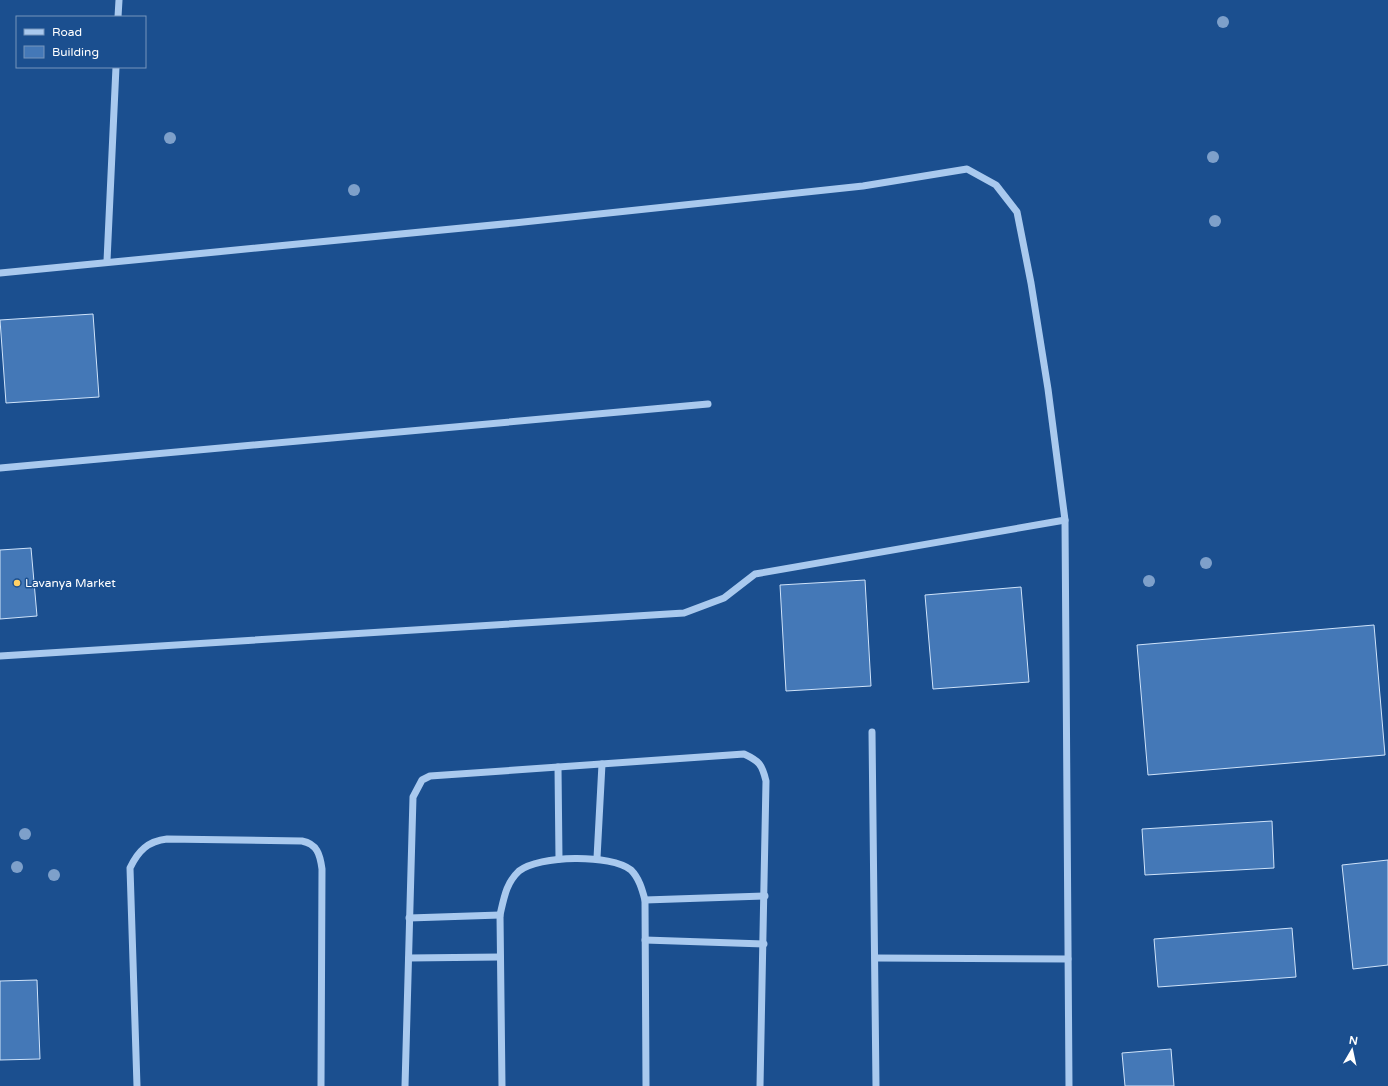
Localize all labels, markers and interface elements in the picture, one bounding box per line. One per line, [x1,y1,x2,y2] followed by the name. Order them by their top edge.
[16,16,146,68] legend
[52,25,82,39] text: Road
[52,45,99,59] text: Building
[25,576,116,590] place label: Lavanya Market
[12,578,22,588] marker: Lavanya Market
[1332,1030,1372,1070] north arrow
[1348,1034,1359,1048] text: N

